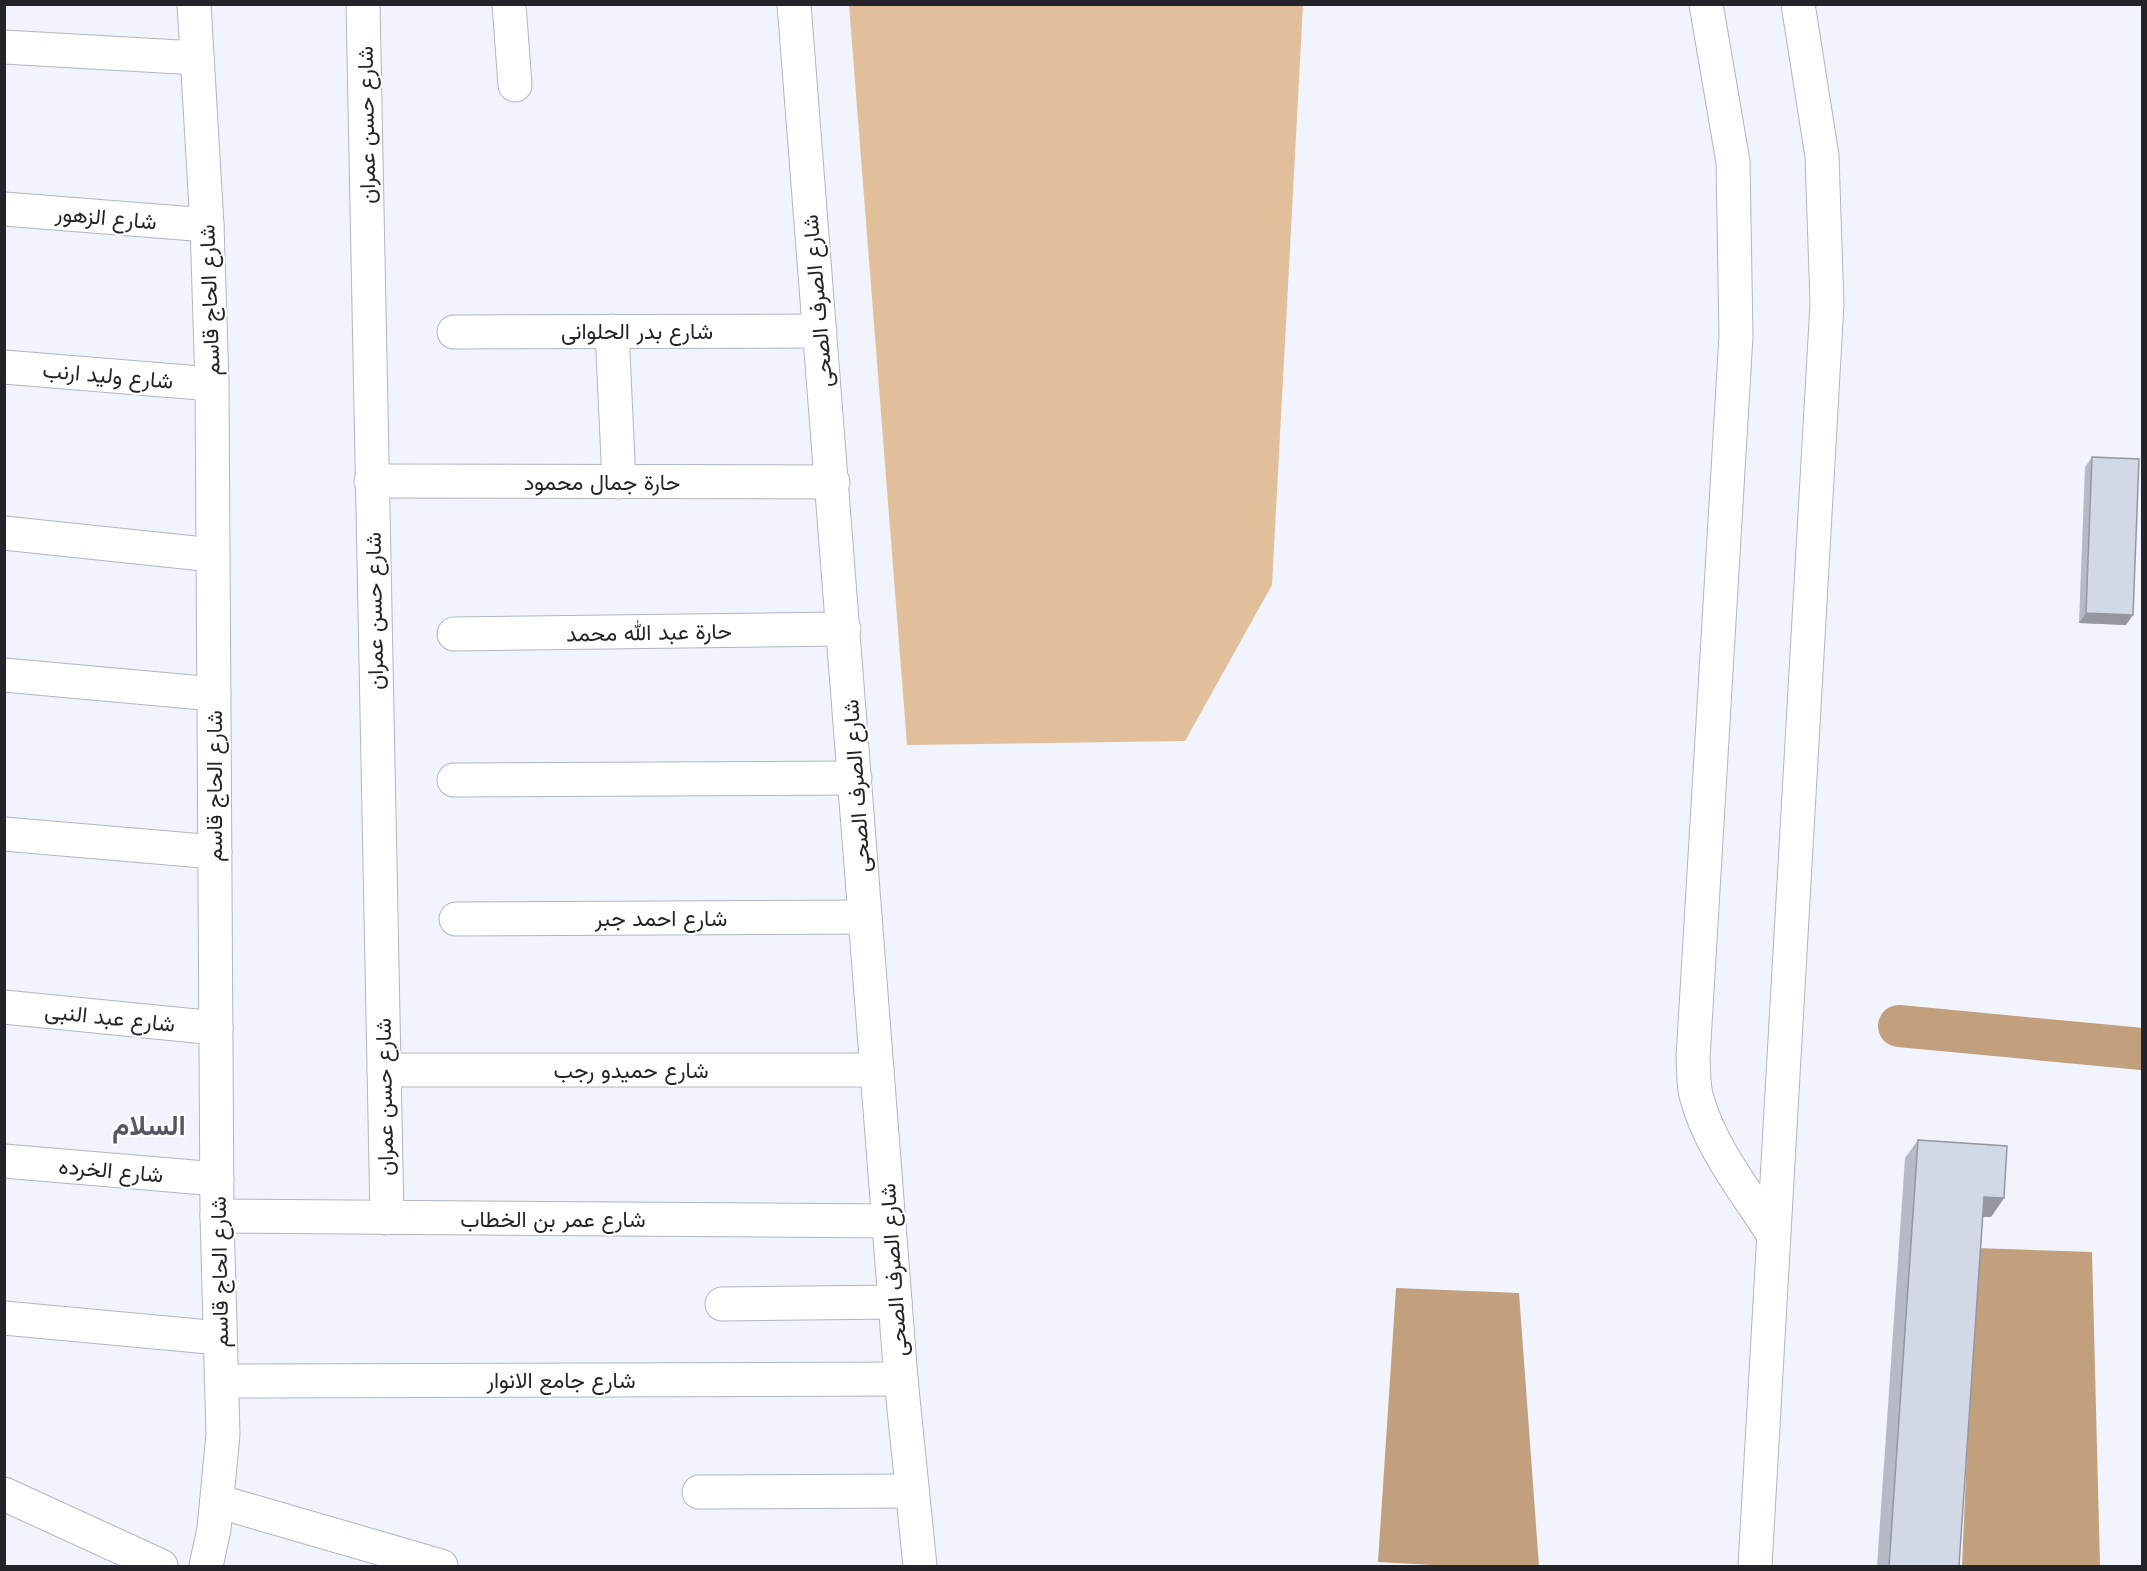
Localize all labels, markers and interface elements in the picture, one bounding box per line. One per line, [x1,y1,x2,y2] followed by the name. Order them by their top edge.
[349,46,383,204] street label: شارع حسن عمران
[53,197,158,237] street label: شارع الزهور
[794,213,840,389] street label: شارع الصرف الصحى
[190,224,228,376] street label: شارع الحاج قاسم
[561,315,713,347] street label: شارع بدر الحلوانى
[41,353,175,397] street label: شارع وليد ارنب
[524,466,680,498] street label: حارة جمال محمود
[357,532,391,690] street label: شارع حسن عمران
[566,615,732,649] street label: حارة عبد الله محمد
[834,698,878,874] street label: شارع الصرف الصحى
[198,710,230,862] street label: شارع الحاج قاسم
[594,902,727,934] street label: شارع احمد جبر
[43,994,177,1040] street label: شارع عبد النبى
[367,1018,401,1176] street label: شارع حسن عمران
[553,1054,709,1086] street label: شارع حميدو رجب
[112,1105,186,1146] district label: السلام
[57,1149,165,1191] street label: شارع الخرده
[871,1182,915,1358] street label: شارع الصرف الصحى
[202,1196,236,1348] street label: شارع الحاج قاسم
[460,1203,646,1235] street label: شارع عمر بن الخطاب
[485,1364,636,1396] street label: شارع جامع الانوار

